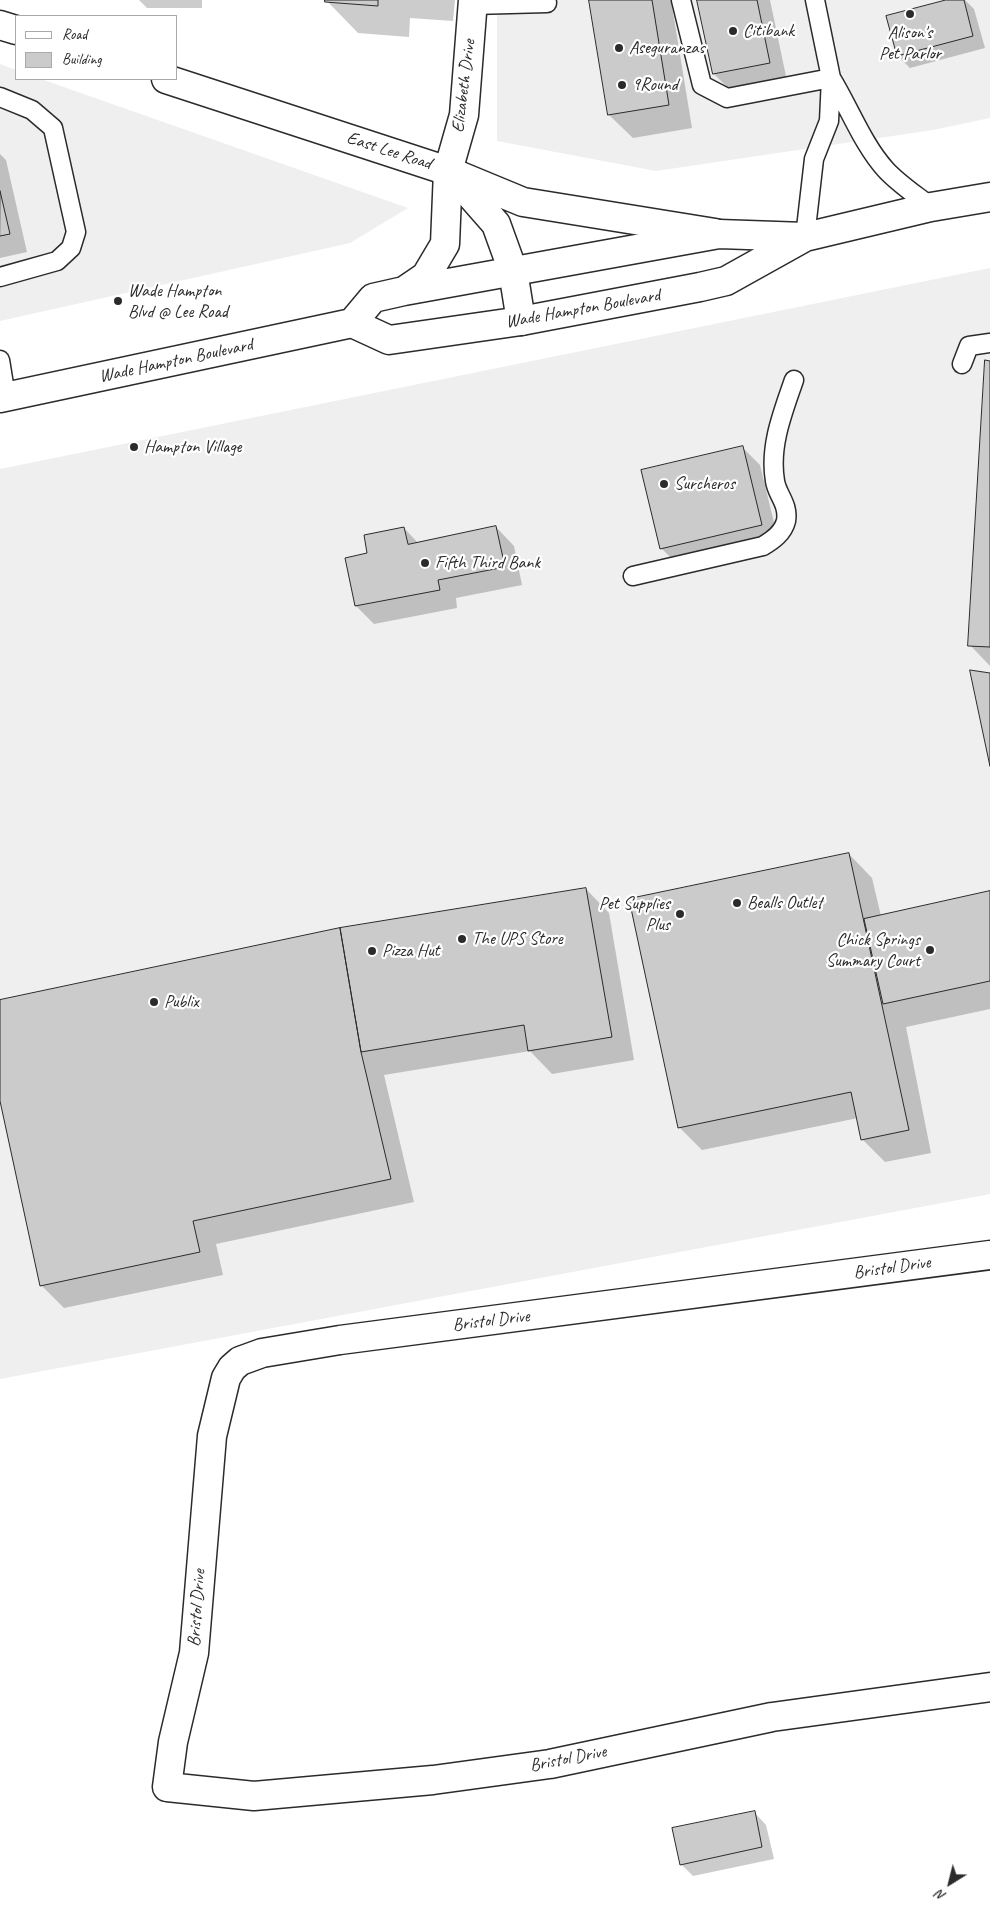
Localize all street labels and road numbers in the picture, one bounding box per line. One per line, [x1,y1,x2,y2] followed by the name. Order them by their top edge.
[448,38,480,134] street label: Elizabeth Drive
[344,127,434,175] street label: East Lee Road
[504,285,662,333] street label: Wade Hampton Boulevard
[97,334,255,388] street label: Wade Hampton Boulevard
[852,1252,932,1284] street label: Bristol Drive
[451,1306,531,1336] street label: Bristol Drive
[184,1569,210,1647] street label: Bristol Drive
[528,1741,608,1777] street label: Bristol Drive

